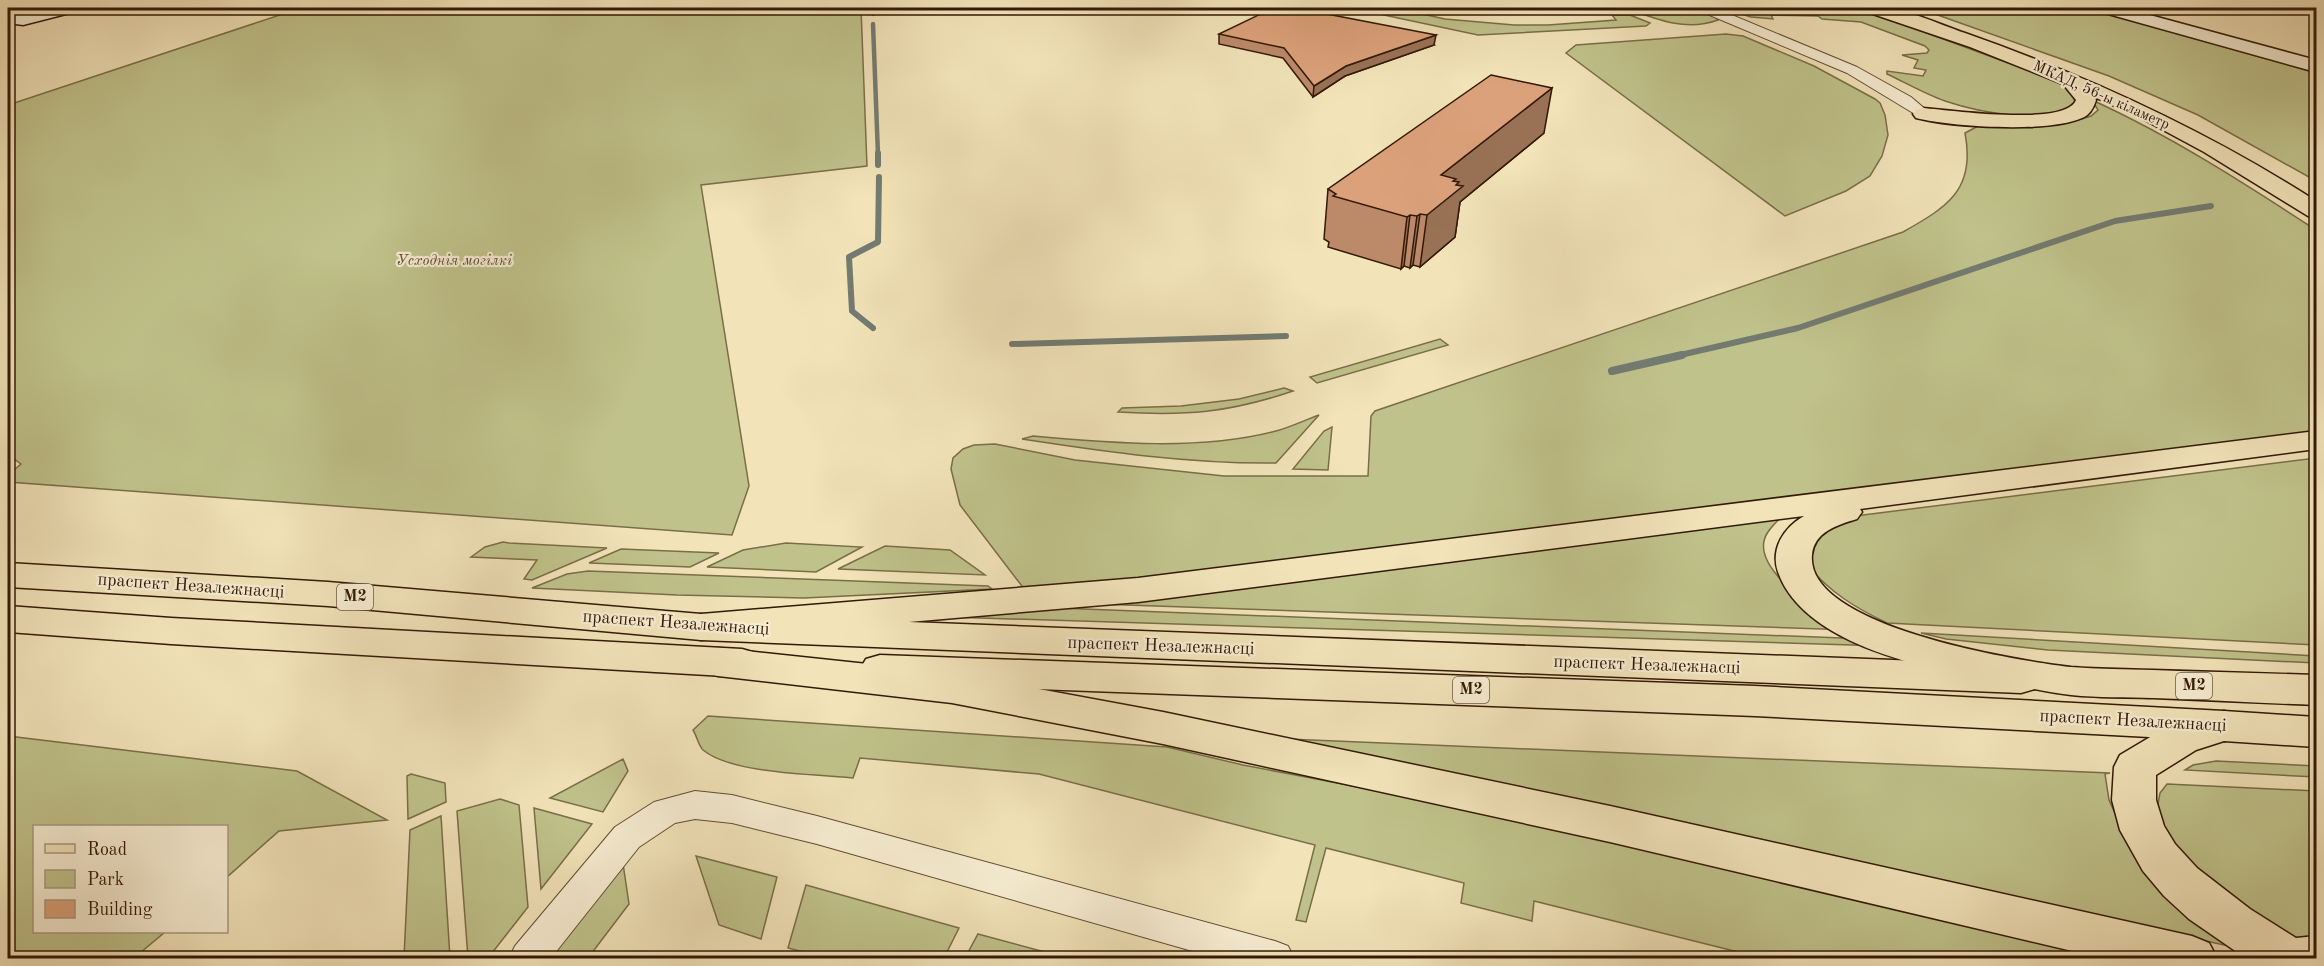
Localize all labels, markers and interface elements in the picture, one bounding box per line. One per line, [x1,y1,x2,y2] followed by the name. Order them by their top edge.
[2030,59,2172,133] street label: МКАД, 56-ы кіламетр
[396,254,512,269] park label: Усходнія могілкі
[97,570,285,602] street label: праспект Незалежнасці
[337,584,373,610] road number: М2
[582,607,770,639] street label: праспект Незалежнасці
[1067,634,1255,658] street label: праспект Незалежнасці
[1553,653,1741,677] street label: праспект Незалежнасці
[2176,673,2212,699] road number: М2
[1453,677,1489,703] road number: М2
[2039,707,2227,735] street label: праспект Незалежнасці
[33,825,228,933] legend
[87,841,127,859] text: Road
[87,871,124,889] text: Park
[87,901,153,919] text: Building

